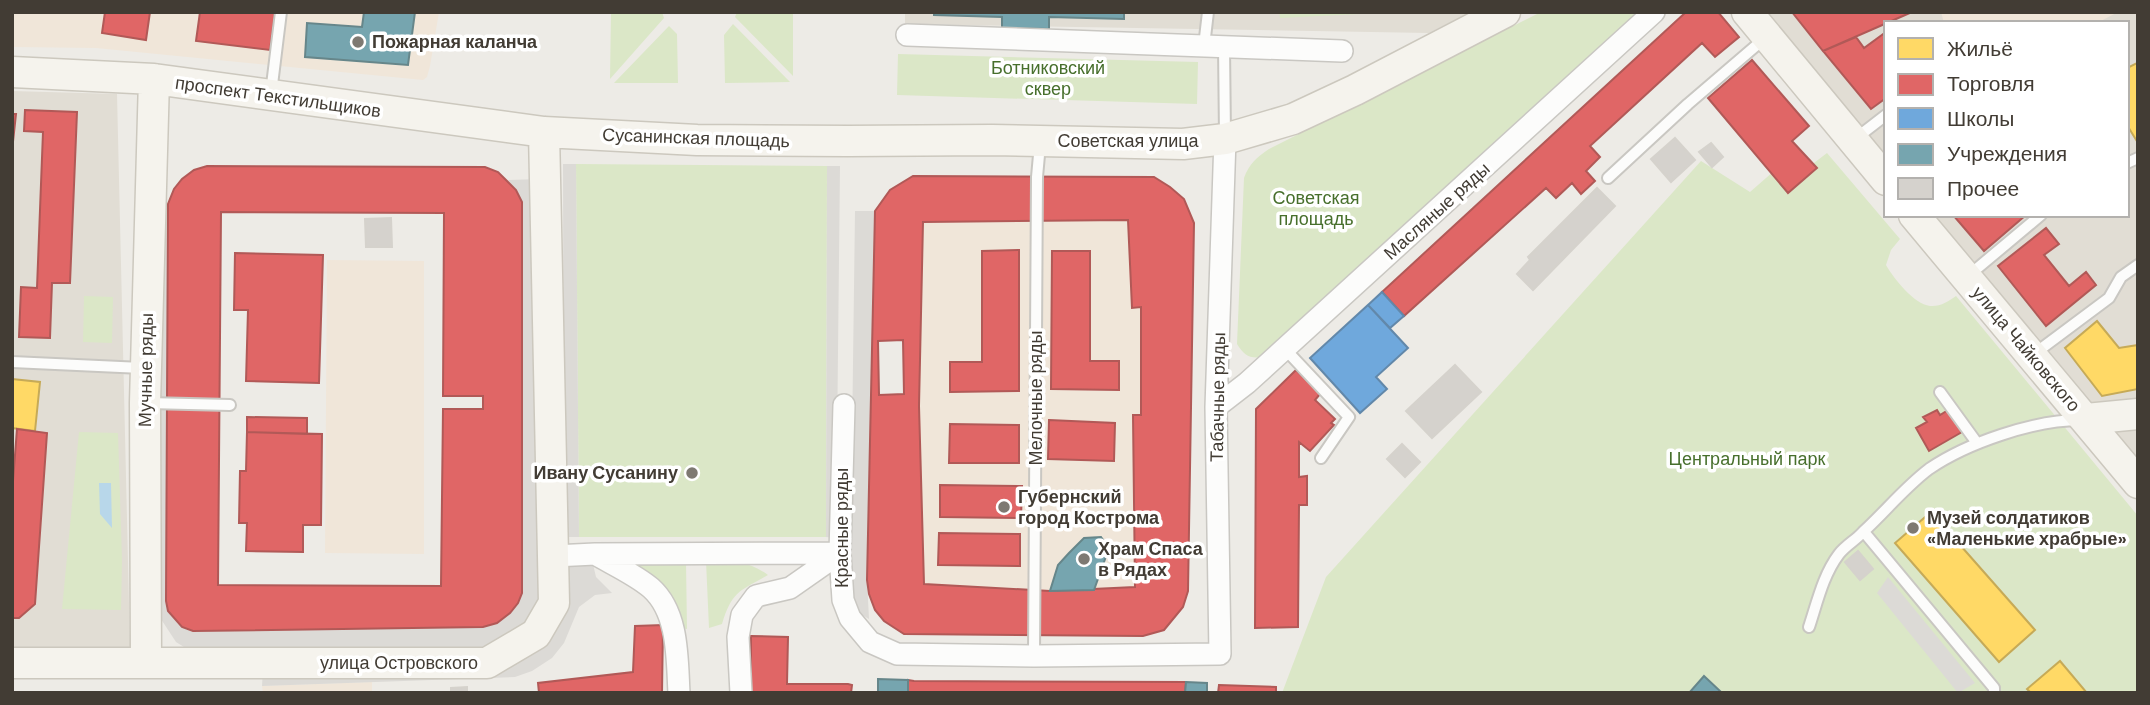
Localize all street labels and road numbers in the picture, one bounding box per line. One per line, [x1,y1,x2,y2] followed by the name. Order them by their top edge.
[174,71,382,123] street label: проспект Текстильщиков
[602,123,790,153] street label: Сусанинская площадь
[1057,129,1200,153] street label: Советская улица
[1379,157,1495,265] street label: Масляные ряды
[1966,281,2086,417] street label: улица Чайковского
[133,313,159,427] street label: Мучные ряды
[1024,331,1048,465] street label: Мелочные ряды
[1205,332,1231,462] street label: Табачные ряды
[830,468,854,588] street label: Красные ряды
[320,651,478,675] street label: улица Островского

